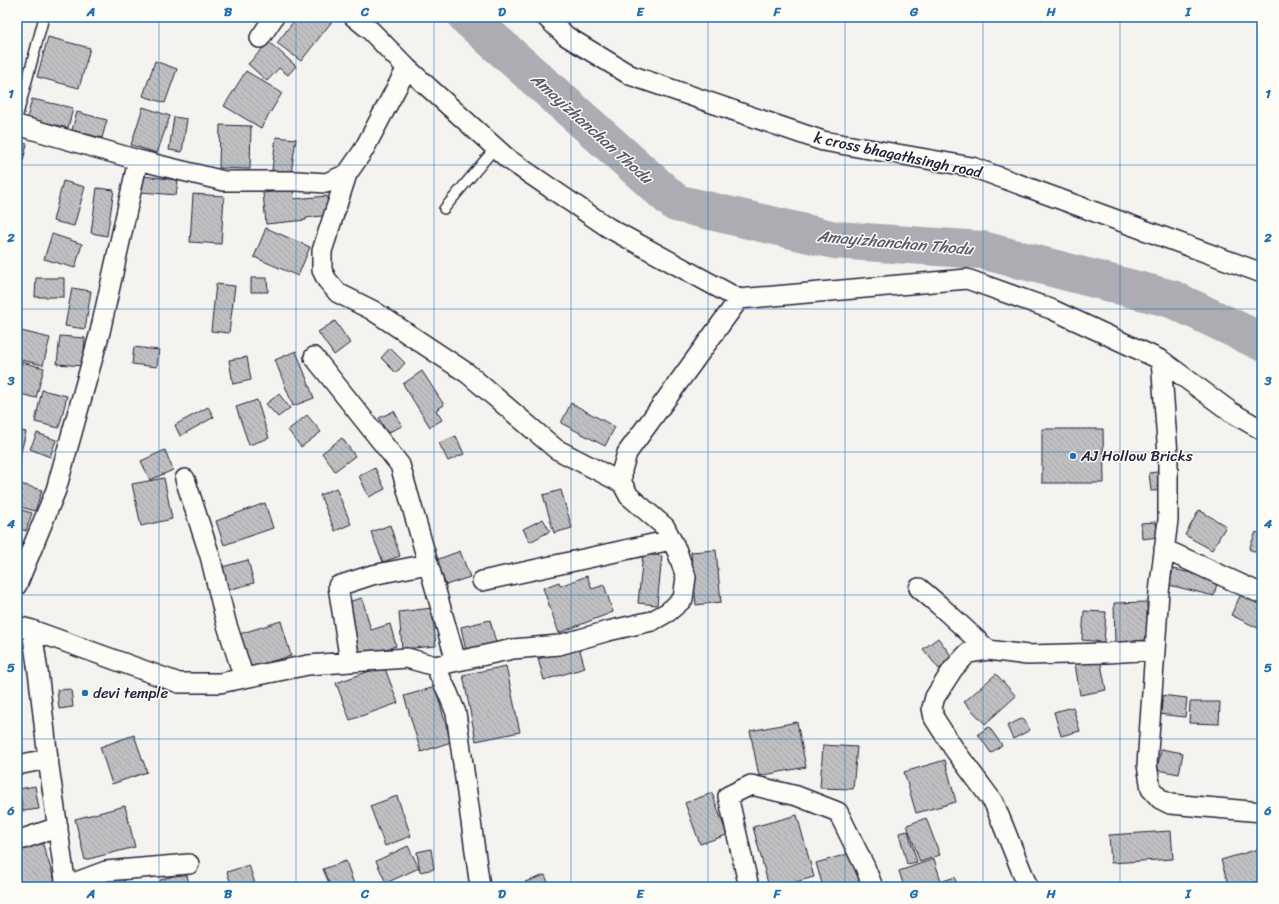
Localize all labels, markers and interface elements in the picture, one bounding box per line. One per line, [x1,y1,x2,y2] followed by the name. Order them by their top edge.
[86,0,95,23] text: A
[224,0,233,23] text: B
[360,0,370,23] text: C
[498,0,506,23] text: D
[636,0,645,23] text: E
[772,0,781,23] text: F
[909,0,919,23] text: G
[1045,0,1056,23] text: H
[1184,0,1192,23] text: I
[523,65,661,193] water label: Amayizhanchan Thodu
[8,82,14,105] text: 1
[1265,82,1271,105] text: 1
[812,125,985,186] street label: k cross bhagathsingh road
[815,221,976,264] water label: Amayizhanchan Thodu
[6,226,15,249] text: 2
[1263,226,1272,249] text: 2
[6,369,15,392] text: 3
[1263,369,1272,392] text: 3
[1080,443,1193,469] place label: AJ Hollow Bricks
[1068,451,1078,461] marker: AJ Hollow Bricks
[6,512,16,535] text: 4
[1263,512,1273,535] text: 4
[7,656,15,679] text: 5
[1264,656,1272,679] text: 5
[93,680,169,706] place label: devi temple
[80,688,90,698] marker: devi temple
[6,799,15,822] text: 6
[1263,799,1272,822] text: 6
[86,882,95,904] text: A
[224,882,233,904] text: B
[360,882,370,904] text: C
[498,882,506,904] text: D
[636,882,645,904] text: E
[772,882,781,904] text: F
[909,882,919,904] text: G
[1045,882,1056,904] text: H
[1184,882,1192,904] text: I

